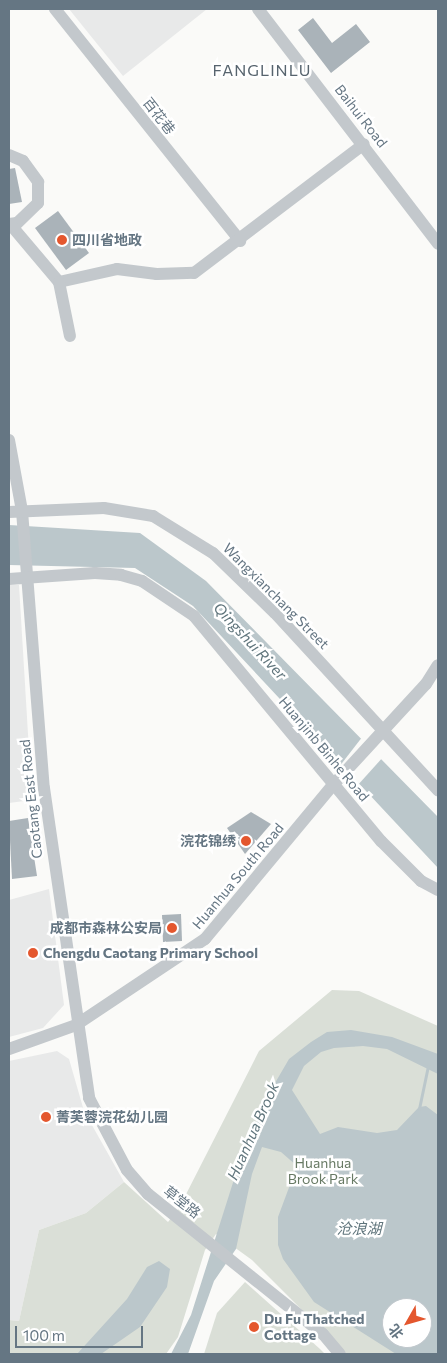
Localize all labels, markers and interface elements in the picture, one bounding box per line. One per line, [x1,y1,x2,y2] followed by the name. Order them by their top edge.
[211,60,313,80] district label: FANGLINLU
[331,81,391,151] street label: Baihui Road
[139,94,179,138] street label: 百花巷
[72,232,142,248] place label: 四川省地政
[56,234,68,246] marker: 四川省地政
[220,540,332,652] street label: Wangxianchang Street
[210,599,290,683] water label: Qingshui River
[275,693,373,805] street label: Huanjinb Binhe Road
[16,739,46,859] street label: Caotang East Road
[189,820,287,932] street label: Huanhua South Road
[180,833,236,849] place label: 浣花锦绣
[240,835,252,847] marker: 浣花锦绣
[50,920,162,936] place label: 成都市森林公安局
[166,922,178,934] marker: 成都市森林公安局
[43,945,258,961] place label: Chengdu Caotang Primary School
[27,947,39,959] marker: Chengdu Caotang Primary School
[223,1079,283,1183] water label: Huanhua Brook
[56,1109,168,1125] place label: 菁芙蓉浣花幼儿园
[40,1111,52,1123] marker: 菁芙蓉浣花幼儿园
[288,1155,358,1188] park label: Huanhua Brook Park
[160,1182,204,1222] street label: 草堂路
[337,1220,381,1238] water label: 沧浪湖
[382,1298,432,1348] north arrow
[264,1311,364,1344] place label: Du Fu Thatched Cottage
[18,1316,145,1348] scale bar
[248,1321,260,1333] marker: Du Fu Thatched Cottage
[385,1321,407,1343] text: 北
[23,1326,65,1344] text: 100 m

